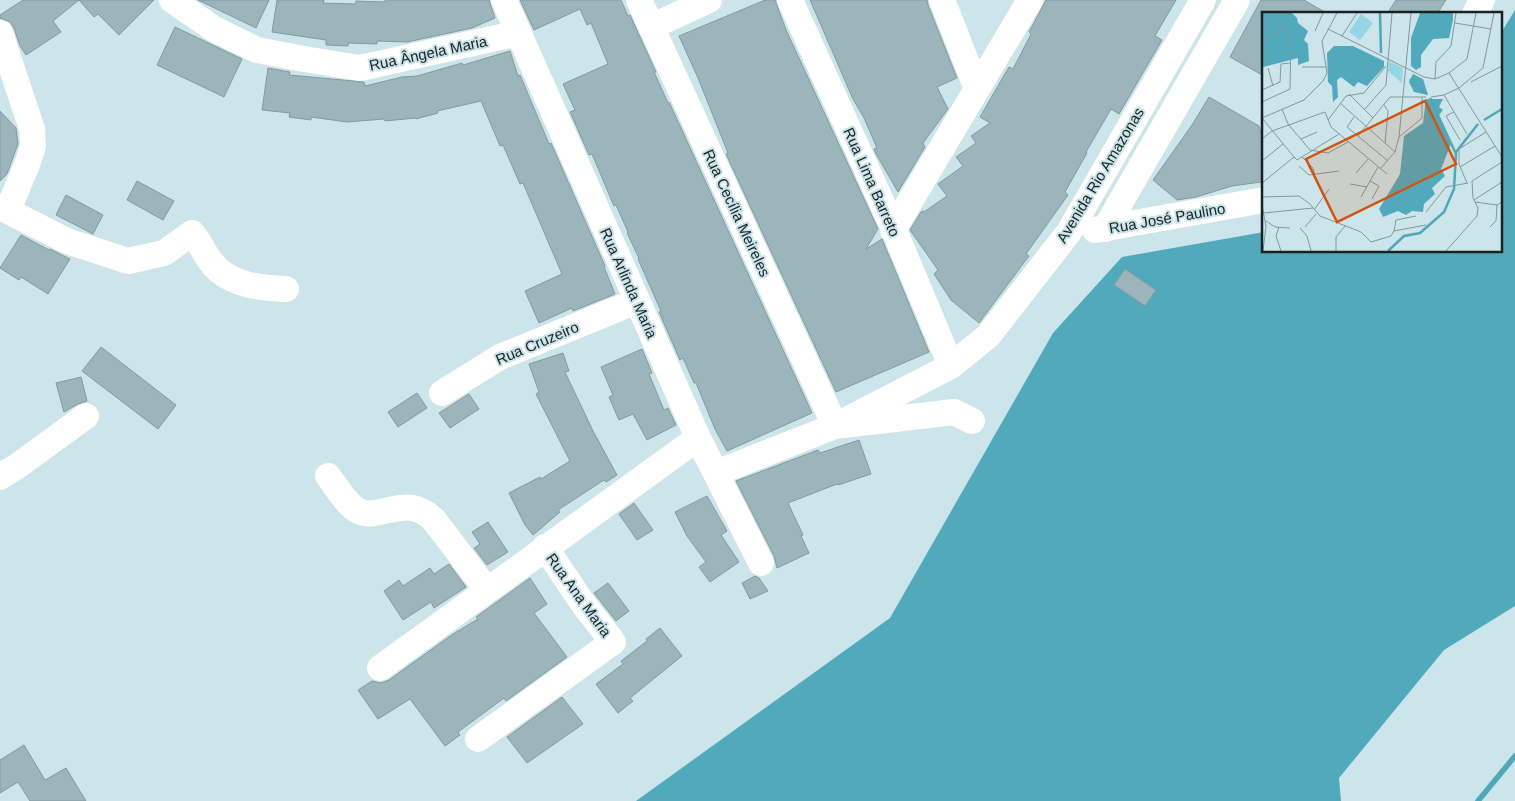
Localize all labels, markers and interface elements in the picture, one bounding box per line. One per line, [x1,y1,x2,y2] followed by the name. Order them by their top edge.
[1262,12,1502,252] inset map
[368,32,489,74] street label: Rua Ângela Maria
[1053,104,1147,246] street label: Avenida Rio Amazonas
[840,125,904,239] street label: Rua Lima Barreto
[700,147,774,279] street label: Rua Cecília Meireles
[1108,199,1226,237] street label: Rua José Paulino
[597,225,661,342] street label: Rua Arlinda Maria
[493,318,581,368] street label: Rua Cruzeiro
[543,550,615,641] street label: Rua Ana Maria

